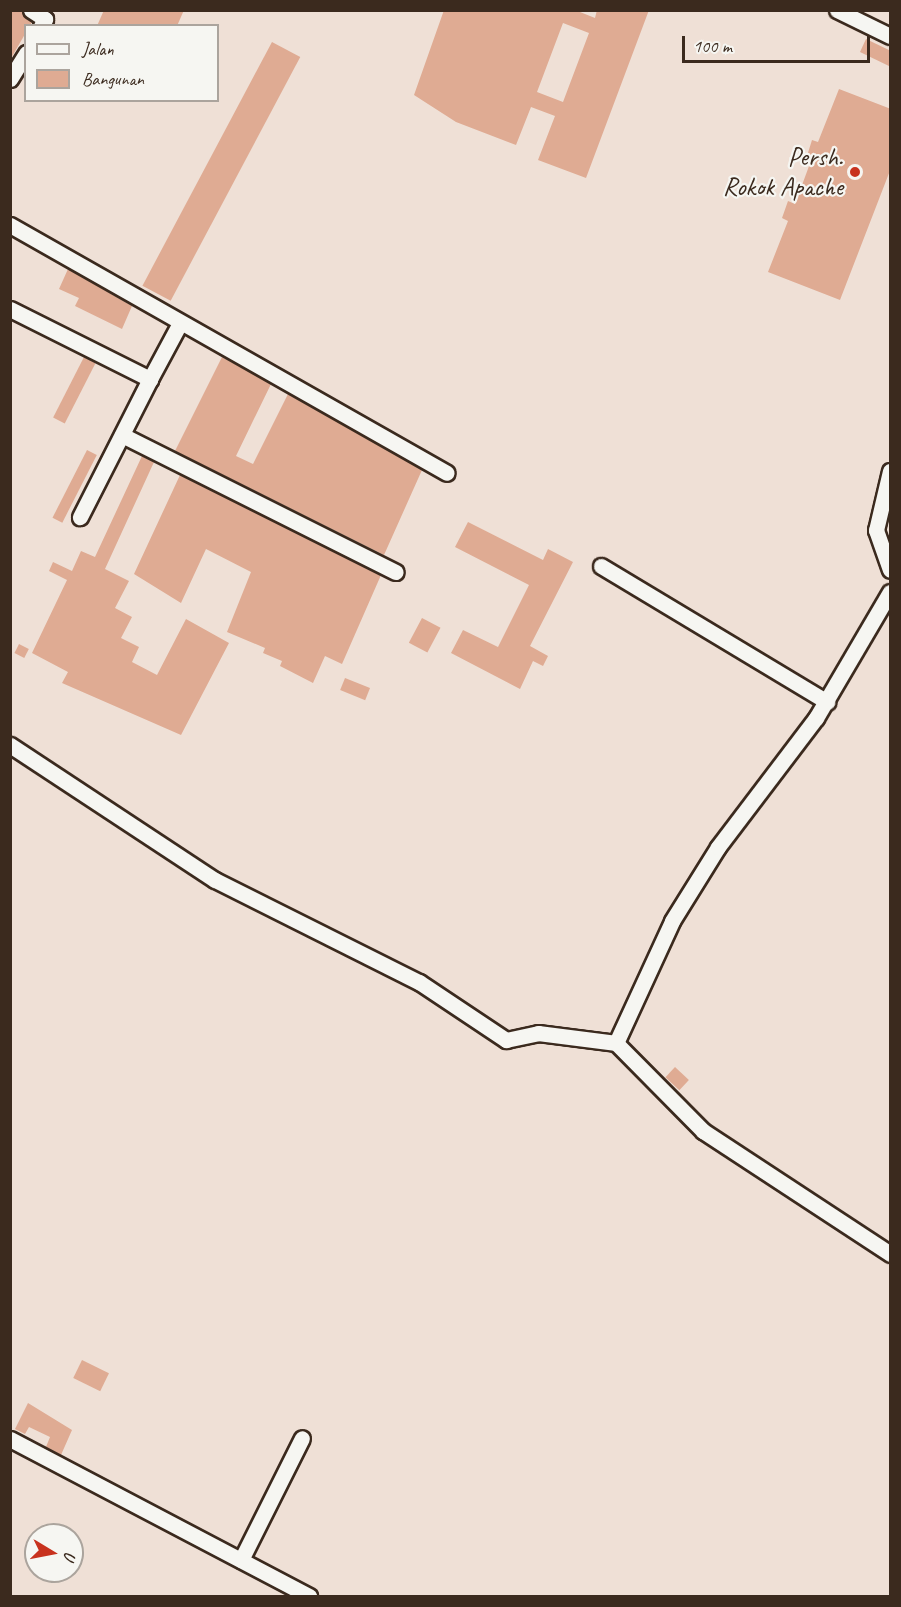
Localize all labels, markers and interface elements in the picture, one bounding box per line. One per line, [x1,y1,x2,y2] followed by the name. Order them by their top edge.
[24,24,219,102] legend
[685,24,872,62] scale bar
[693,35,732,57] text: 100 m
[82,38,114,60] text: Jalan
[82,68,144,90] text: Bangunan
[722,141,843,202] place label: Persh. Rokok Apache
[848,165,862,179] marker: Persh. Rokok Apache
[24,1523,84,1583] north arrow
[59,1550,80,1561] text: U

